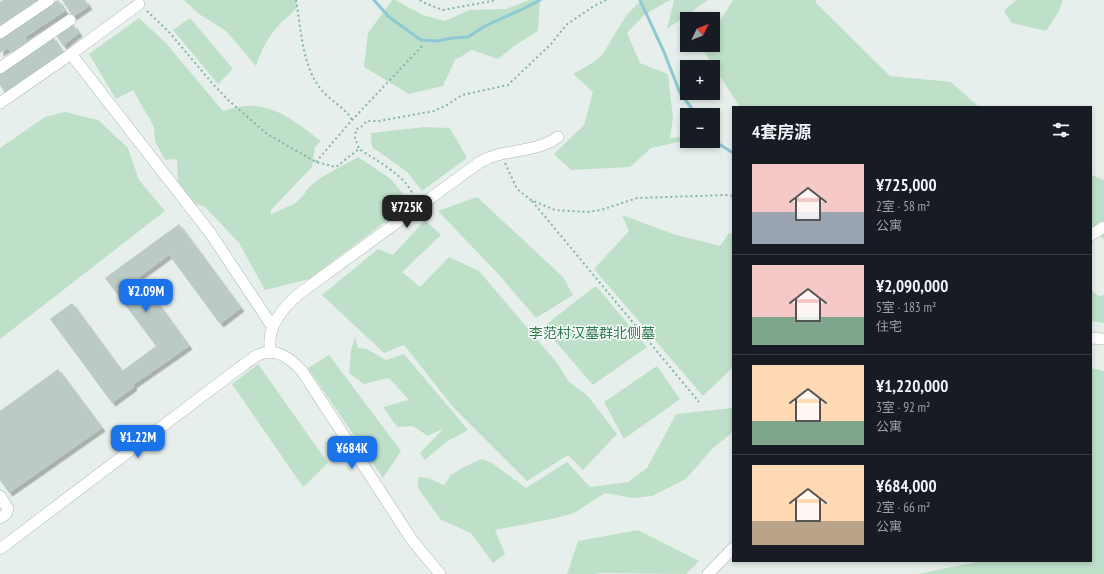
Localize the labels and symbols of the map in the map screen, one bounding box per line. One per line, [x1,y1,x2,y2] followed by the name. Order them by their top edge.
[680,12,720,52] north arrow
[379,195,435,229] pin: ¥725K
[113,279,179,313] pin: ¥2.09M
[529,324,655,342] park label: 李范村汉墓群北侧墓
[105,425,171,459] pin: ¥1.22M
[324,436,380,470] pin: ¥684K

